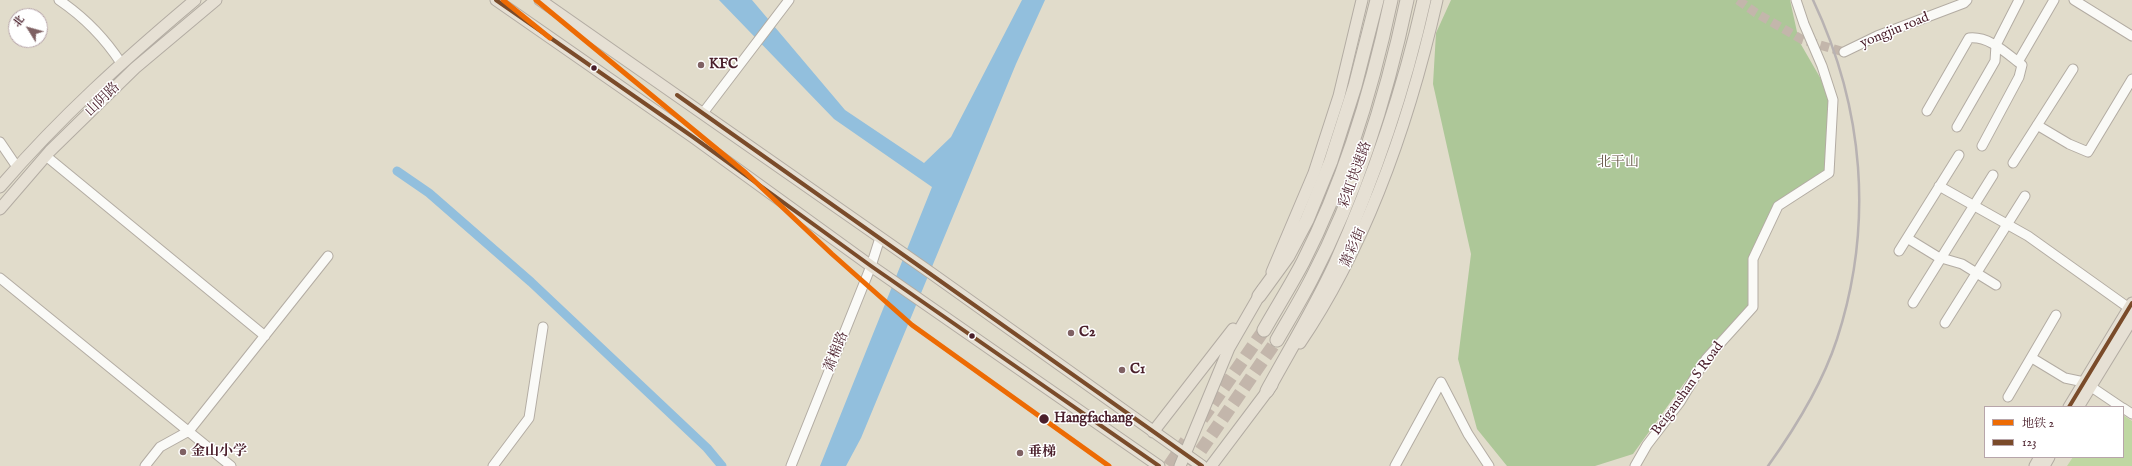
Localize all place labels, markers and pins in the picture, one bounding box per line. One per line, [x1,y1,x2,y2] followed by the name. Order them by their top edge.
[709,57,738,73] place label: KFC
[696,60,706,70] marker: KFC
[589,63,599,73] unlabelled marker
[1079,325,1096,341] place label: C2
[1066,328,1076,338] marker: C2
[967,331,977,341] unlabelled marker
[1130,362,1145,378] place label: C1
[1117,365,1127,375] marker: C1
[1054,411,1133,427] place label: Hangfachang
[1037,412,1051,426] marker: Hangfachang
[191,444,247,460] place label: 金山小学
[1028,445,1056,461] place label: 垂梯
[178,447,188,457] marker: 金山小学
[1015,448,1025,458] marker: 垂梯

